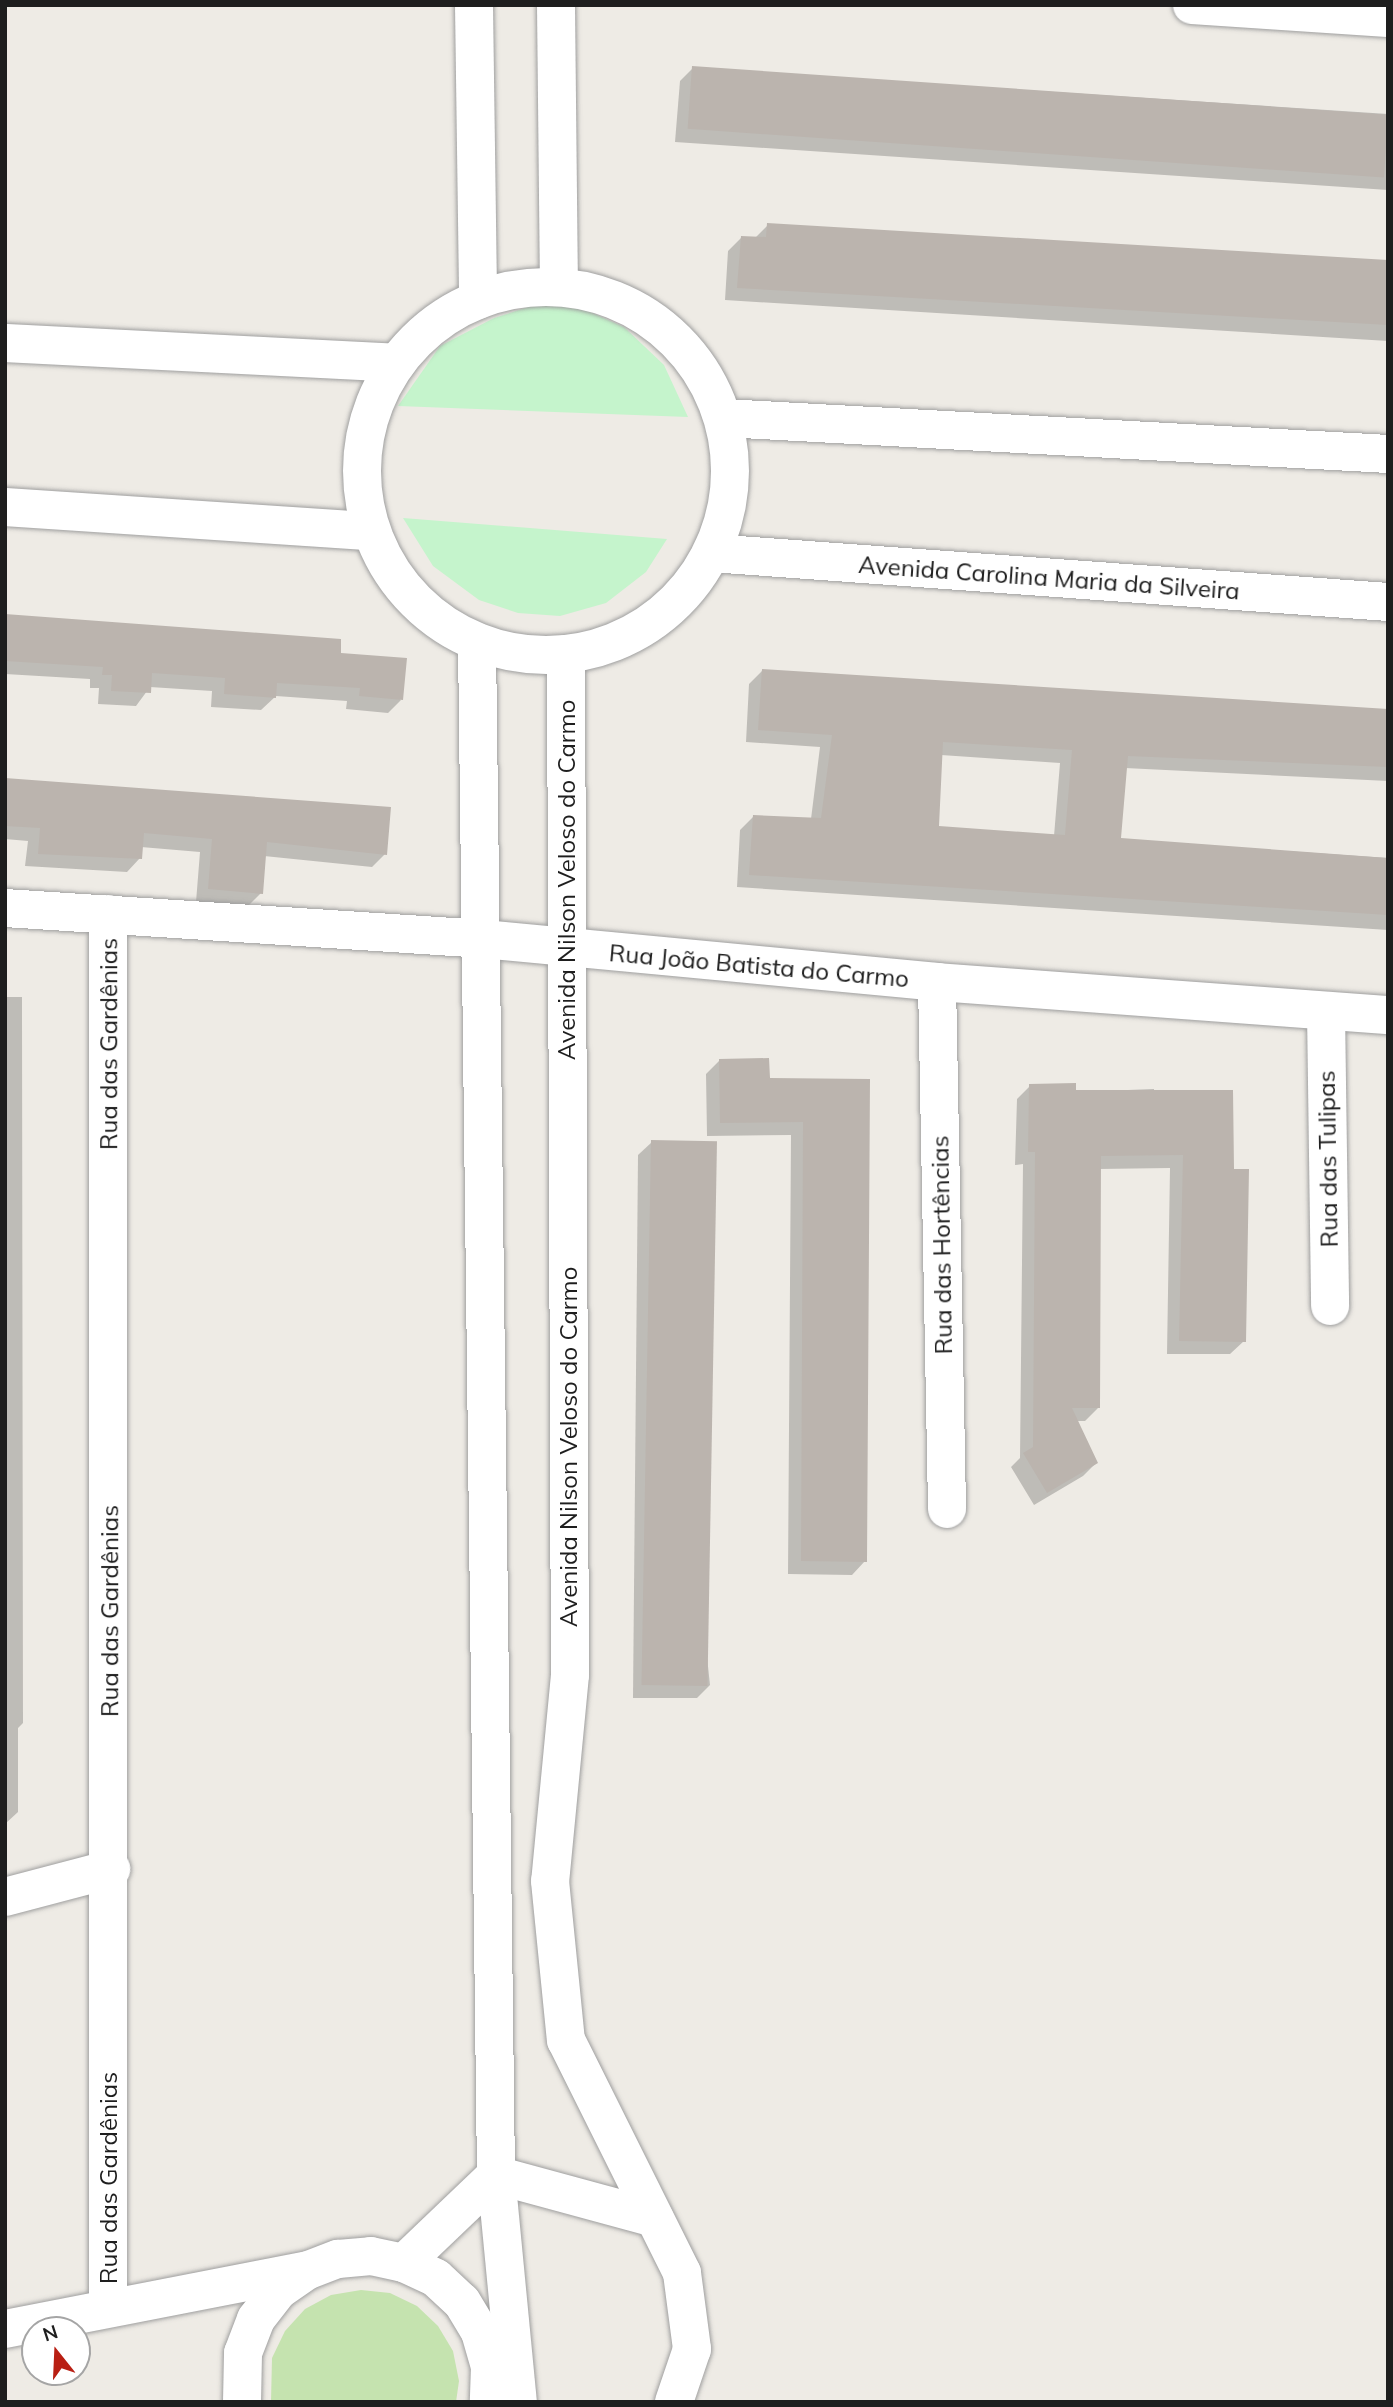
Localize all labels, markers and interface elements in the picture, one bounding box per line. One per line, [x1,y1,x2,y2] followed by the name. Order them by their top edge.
[857,550,1241,606] street label: Avenida Carolina Maria da Silveira
[553,700,581,1060] street label: Avenida Nilson Veloso do Carmo
[95,938,123,1150] street label: Rua das Gardênias
[608,939,910,993] street label: Rua João Batista do Carmo
[1312,1070,1344,1248] street label: Rua das Tulipas
[926,1135,958,1355] street label: Rua das Hortências
[555,1267,583,1627] street label: Avenida Nilson Veloso do Carmo
[96,1505,124,1717] street label: Rua das Gardênias
[95,2072,123,2284] street label: Rua das Gardênias
[21,2316,91,2386] north arrow
[40,2319,61,2347] text: N

